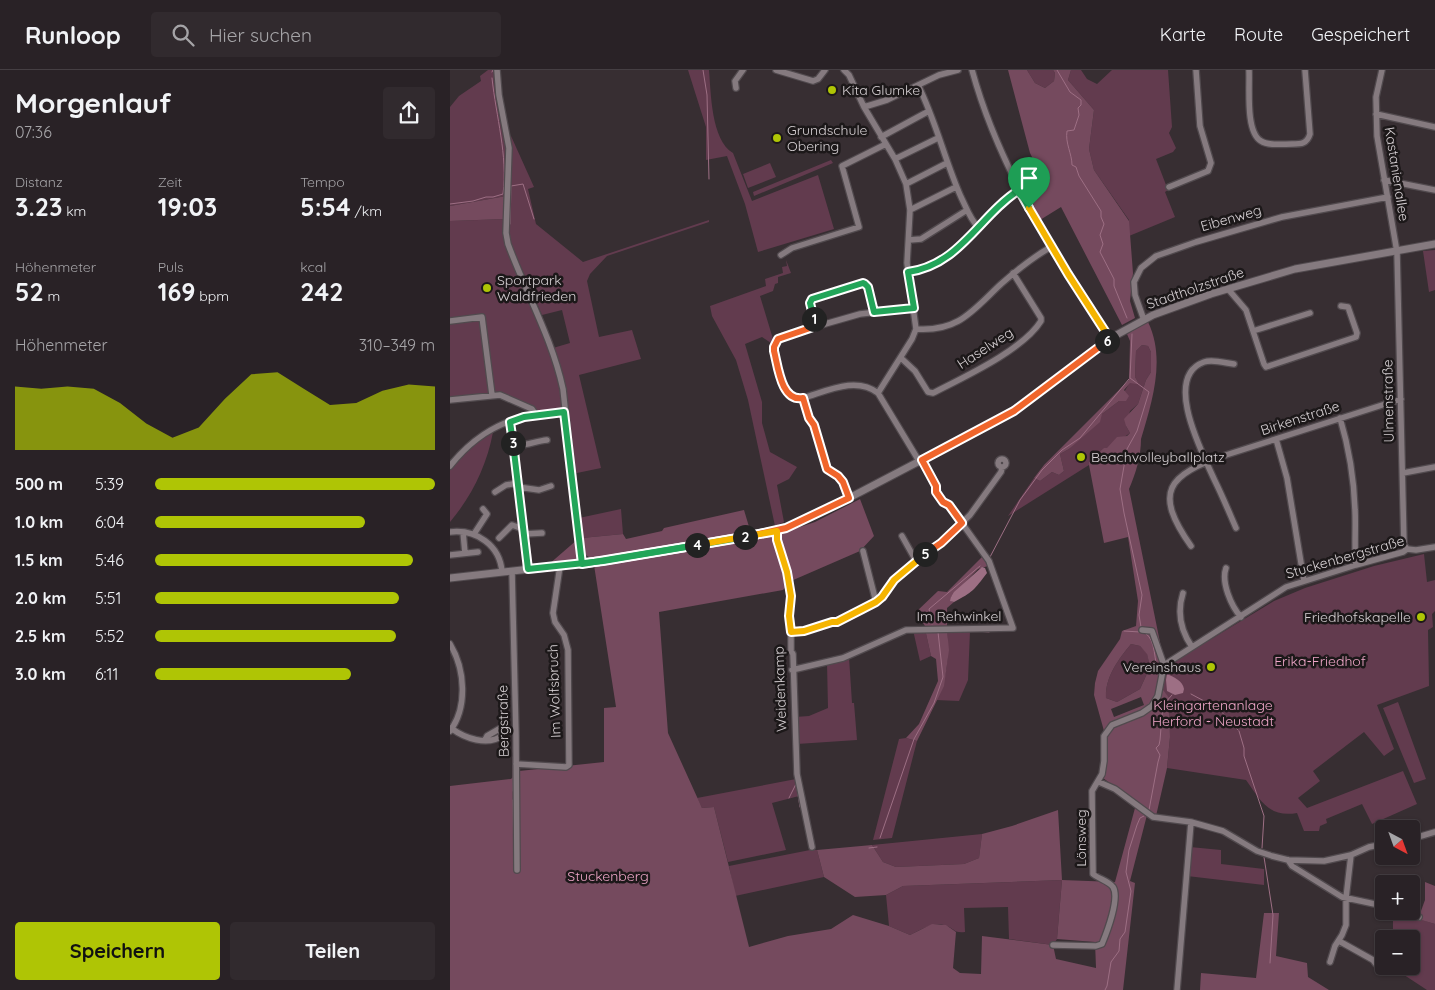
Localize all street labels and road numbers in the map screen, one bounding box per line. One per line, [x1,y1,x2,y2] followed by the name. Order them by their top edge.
[1381,125,1413,223] street label: Kastanienallee
[1198,201,1264,235] street label: Eibenweg
[1144,263,1246,313] street label: Stadtholzstraße
[954,323,1016,373] street label: Haselweg
[1378,359,1398,443] street label: Ulmenstraße
[1258,397,1342,439] street label: Birkenstraße
[1284,531,1406,583] street label: Stuckenbergstraße
[916,607,1002,625] street label: Im Rehwinkel
[543,644,565,738] street label: Im Wolfsbruch
[770,646,790,732] street label: Weidenkamp
[493,685,513,757] street label: Bergstraße
[1072,809,1090,867] street label: Lönsweg

